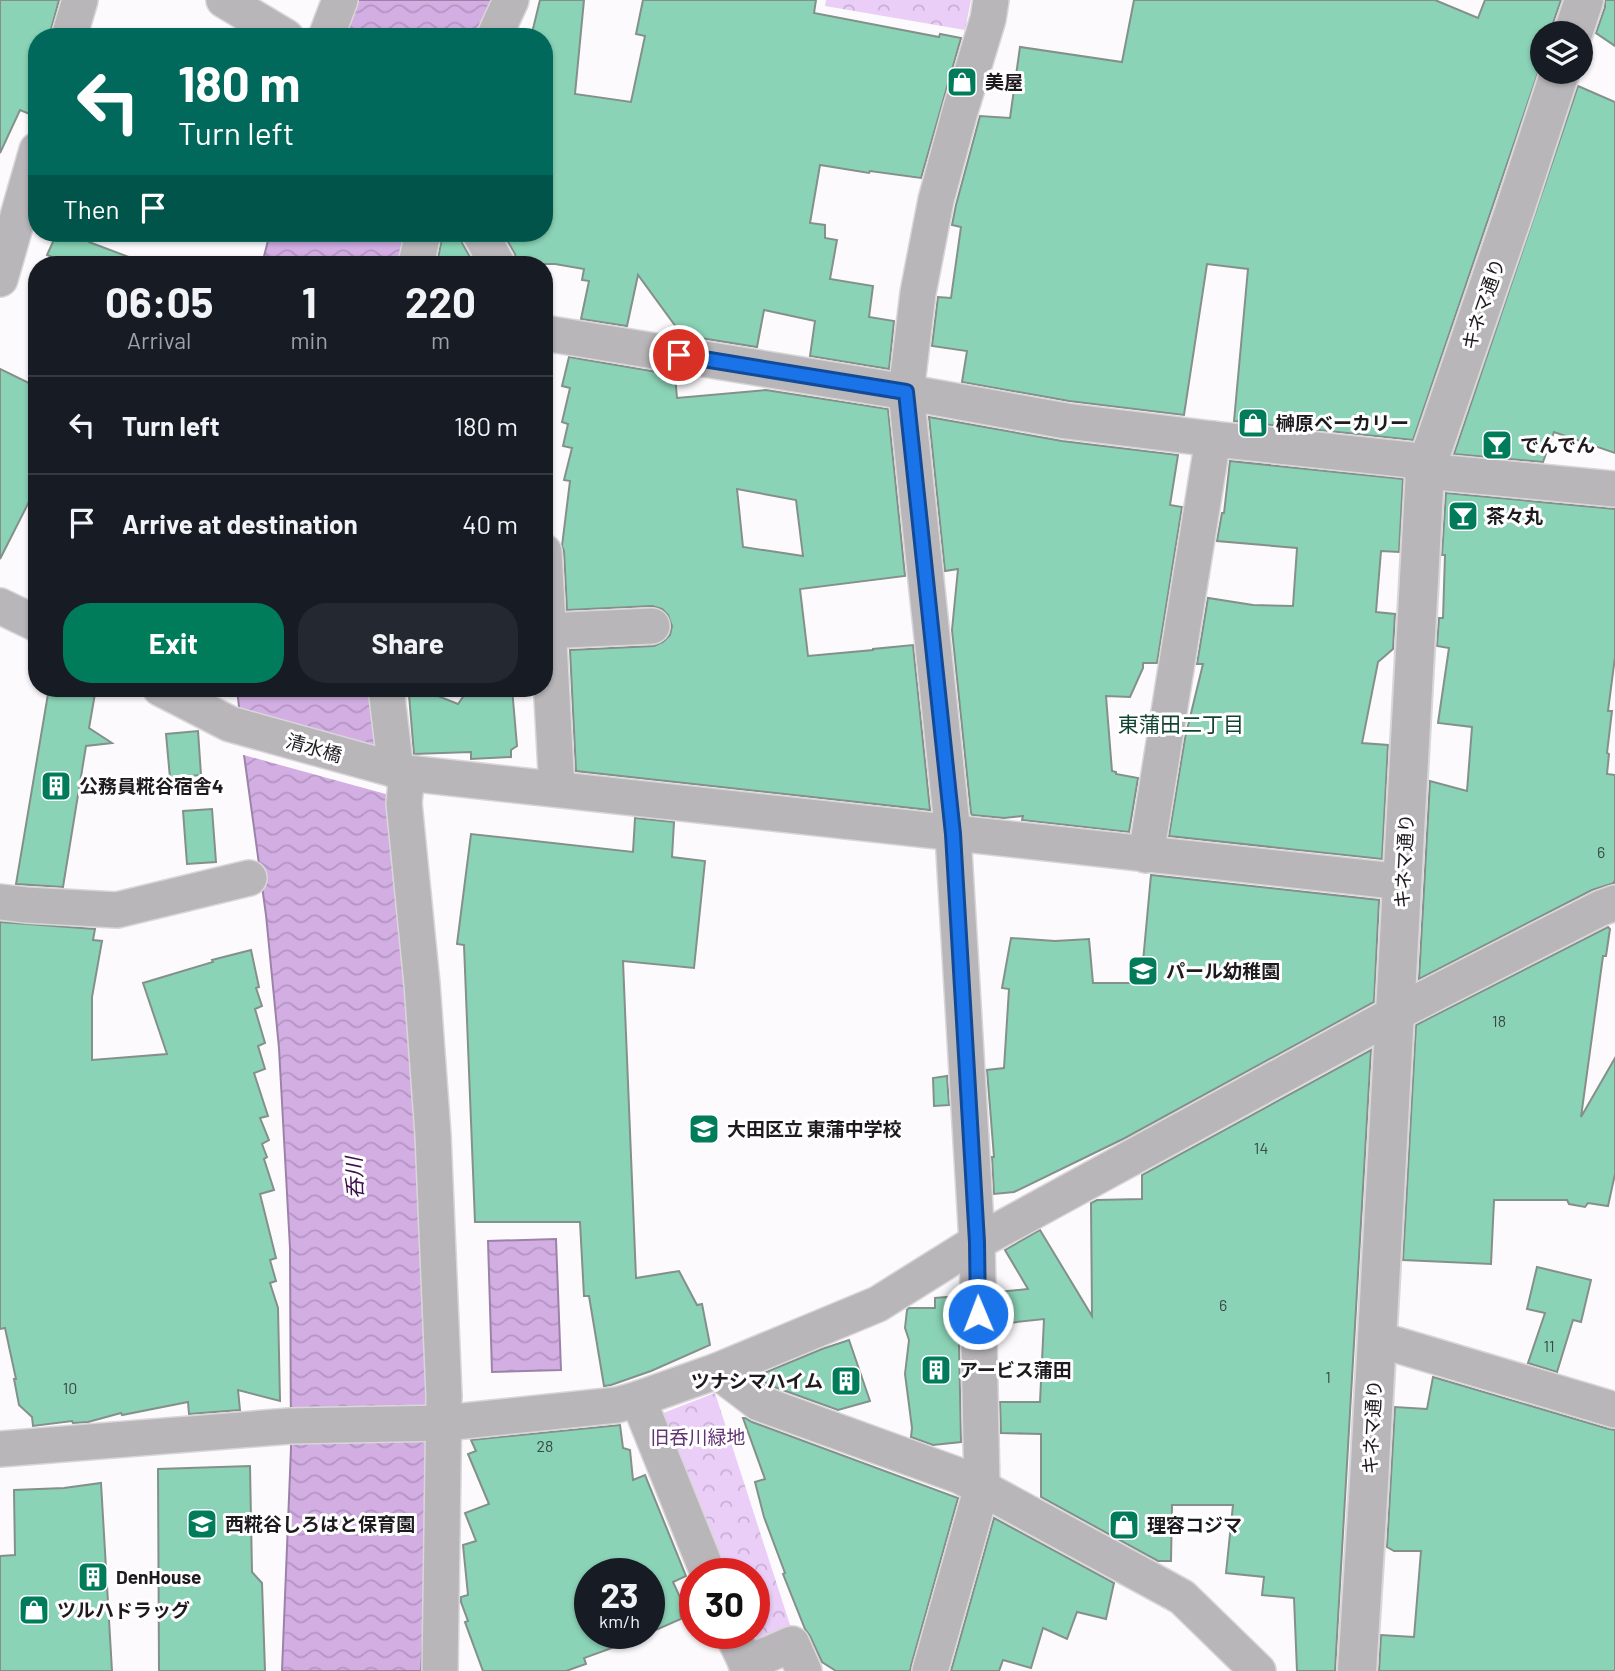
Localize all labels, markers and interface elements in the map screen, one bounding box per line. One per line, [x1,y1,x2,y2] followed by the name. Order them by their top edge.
[1530,21,1593,84] map controls
[1530,21,1593,84] button: layers
[178,53,301,112] text: 180 m
[63,56,154,147] icon: left
[945,65,979,99] shop icon: 美屋
[985,70,1023,93] place label: 美屋
[178,113,295,151] text: Turn left
[134,189,172,227] icon: arrive
[63,193,120,224] text: Then
[1456,255,1509,353] street label: キネマ通り
[105,276,213,326] text: 06:05
[302,276,317,326] text: 1
[405,276,476,326] text: 220
[649,325,709,385] pin
[127,326,191,354] text: Arrival
[291,326,328,354] text: min
[431,326,450,354] text: m
[660,336,698,374] icon: arrive
[63,406,101,444] icon: left
[1236,406,1270,440] shop icon: 榊原ベーカリー
[122,410,220,441] text: Turn left
[454,410,518,441] text: 180 m
[1276,411,1409,434] place label: 榊原ベーカリー
[1480,428,1514,462] bar icon: でんでん
[1520,433,1595,456] place label: でんでん
[1446,499,1480,533] bar icon: 茶々丸
[63,504,101,542] icon: arrive
[1486,504,1543,527] place label: 茶々丸
[122,508,358,539] text: Arrive at destination
[462,508,518,539] text: 40 m
[63,603,284,683] button: Exit
[298,603,518,683] button: Share
[1118,711,1244,736] district label: 東蒲田二丁目
[284,729,345,766] street label: 清水橋
[39,769,73,803] building icon: 公務員糀谷宿舎4
[79,774,224,797] place label: 公務員糀谷宿舎4
[1390,813,1417,909] street label: キネマ通り
[1597,842,1605,861] house number: 6
[1126,954,1160,988] school or university icon: パール幼稚園
[1166,959,1280,982] place label: パール幼稚園
[1492,1011,1506,1030] house number: 18
[687,1112,721,1146] school or university icon: 大田区立 東蒲中学校
[727,1117,902,1140] place label: 大田区立 東蒲中学校
[1254,1138,1268,1157] house number: 14
[340,1155,367,1199] water label: 呑川
[941,1277,1015,1351] position arrow
[1219,1295,1227,1314] house number: 6
[1543,1336,1555,1355] house number: 11
[919,1353,953,1387] building icon: アービス蒲田
[959,1358,1072,1381] place label: アービス蒲田
[829,1364,863,1398] building icon: ツナシマハイム
[1325,1367,1331,1386] house number: 1
[691,1369,823,1392] place label: ツナシマハイム
[63,1378,77,1397] house number: 10
[1358,1379,1385,1475] street label: キネマ通り
[650,1425,746,1448] park label: 旧呑川緑地
[537,1436,553,1455] house number: 28
[185,1507,219,1541] school or university icon: 西糀谷しろはと保育園
[1107,1508,1141,1542] shop icon: 理容コジマ
[225,1512,415,1535] place label: 西糀谷しろはと保育園
[1147,1513,1242,1536] place label: 理容コジマ
[679,1558,770,1649] speed limit sign: 30
[76,1560,110,1594] building icon: DenHouse
[116,1565,201,1588] place label: DenHouse
[600,1573,639,1615] text: 23
[17,1593,51,1627] shop icon: ツルハドラッグ
[57,1598,190,1621] place label: ツルハドラッグ
[599,1610,640,1632] text: km/h

